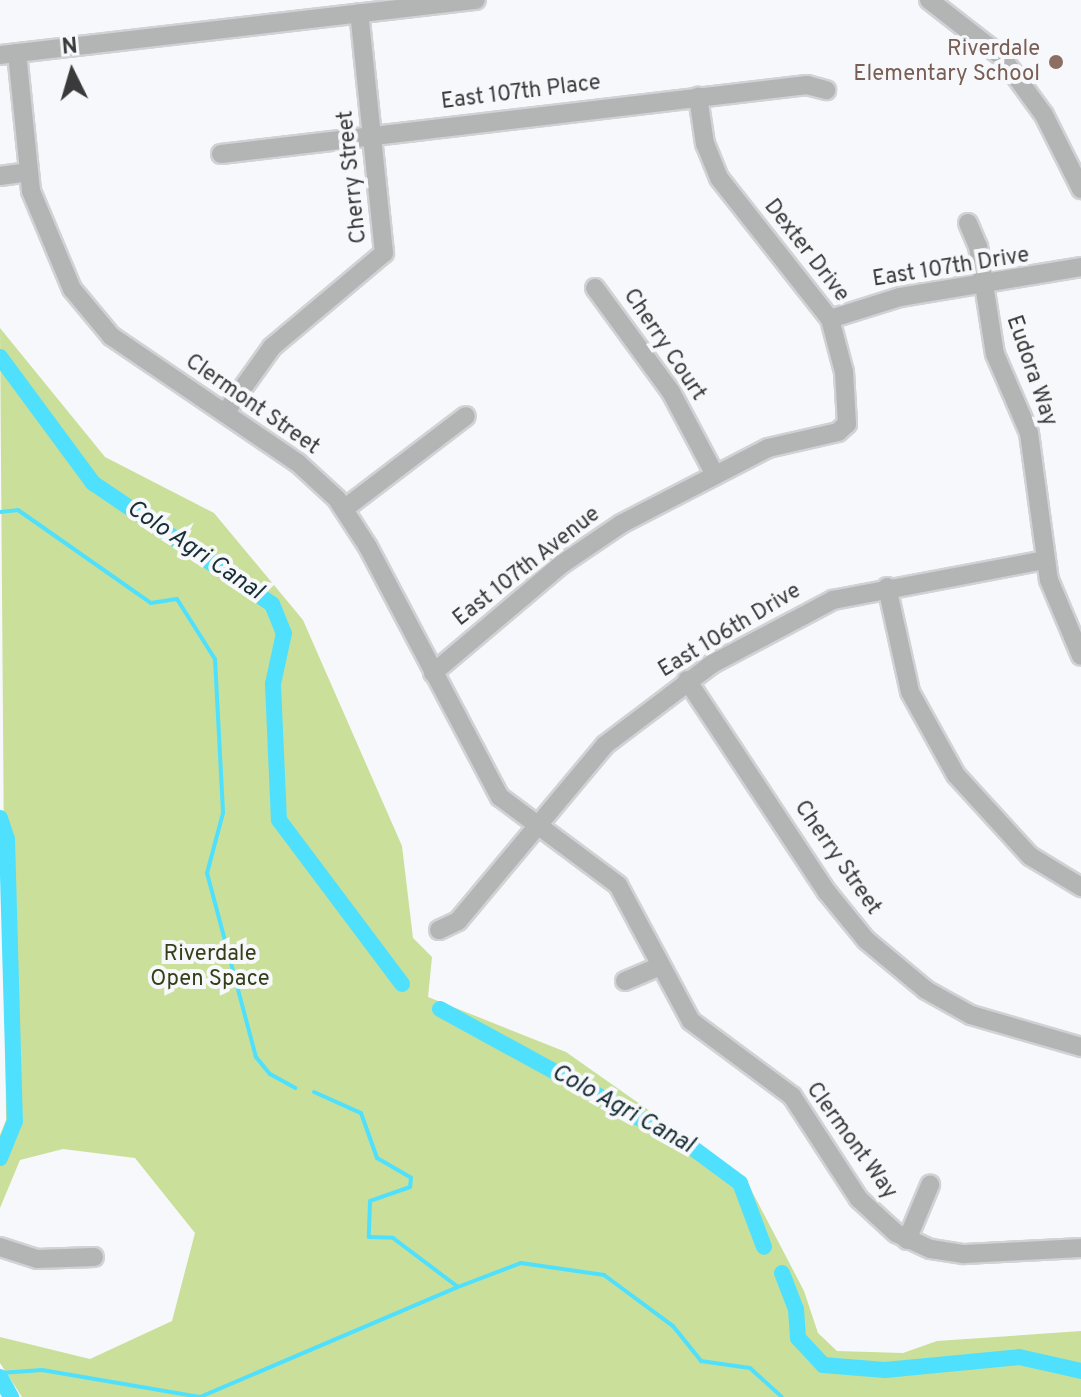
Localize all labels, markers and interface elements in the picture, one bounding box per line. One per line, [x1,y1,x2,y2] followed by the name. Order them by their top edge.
[32,32,112,112] north arrow
[61,33,79,62] text: N
[853,36,1040,88] place label: Riverdale Elementary School
[1047,53,1065,71] marker: Riverdale Elementary School
[440,70,602,116] street label: East 107th Place
[333,109,373,245] street label: Cherry Street
[758,194,854,308] street label: Dexter Drive
[871,243,1031,293] street label: East 107th Drive
[617,284,711,406] street label: Cherry Court
[1000,312,1062,430] street label: Eudora Way
[180,349,324,461] street label: Clermont Street
[120,495,268,607] water label: Colo Agri Canal
[448,501,606,633] street label: East 107th Avenue
[654,578,806,684] street label: East 106th Drive
[788,796,886,920] street label: Cherry Street
[150,941,270,992] park label: Riverdale Open Space
[545,1059,699,1161] water label: Colo Agri Canal
[800,1077,902,1205] street label: Clermont Way

